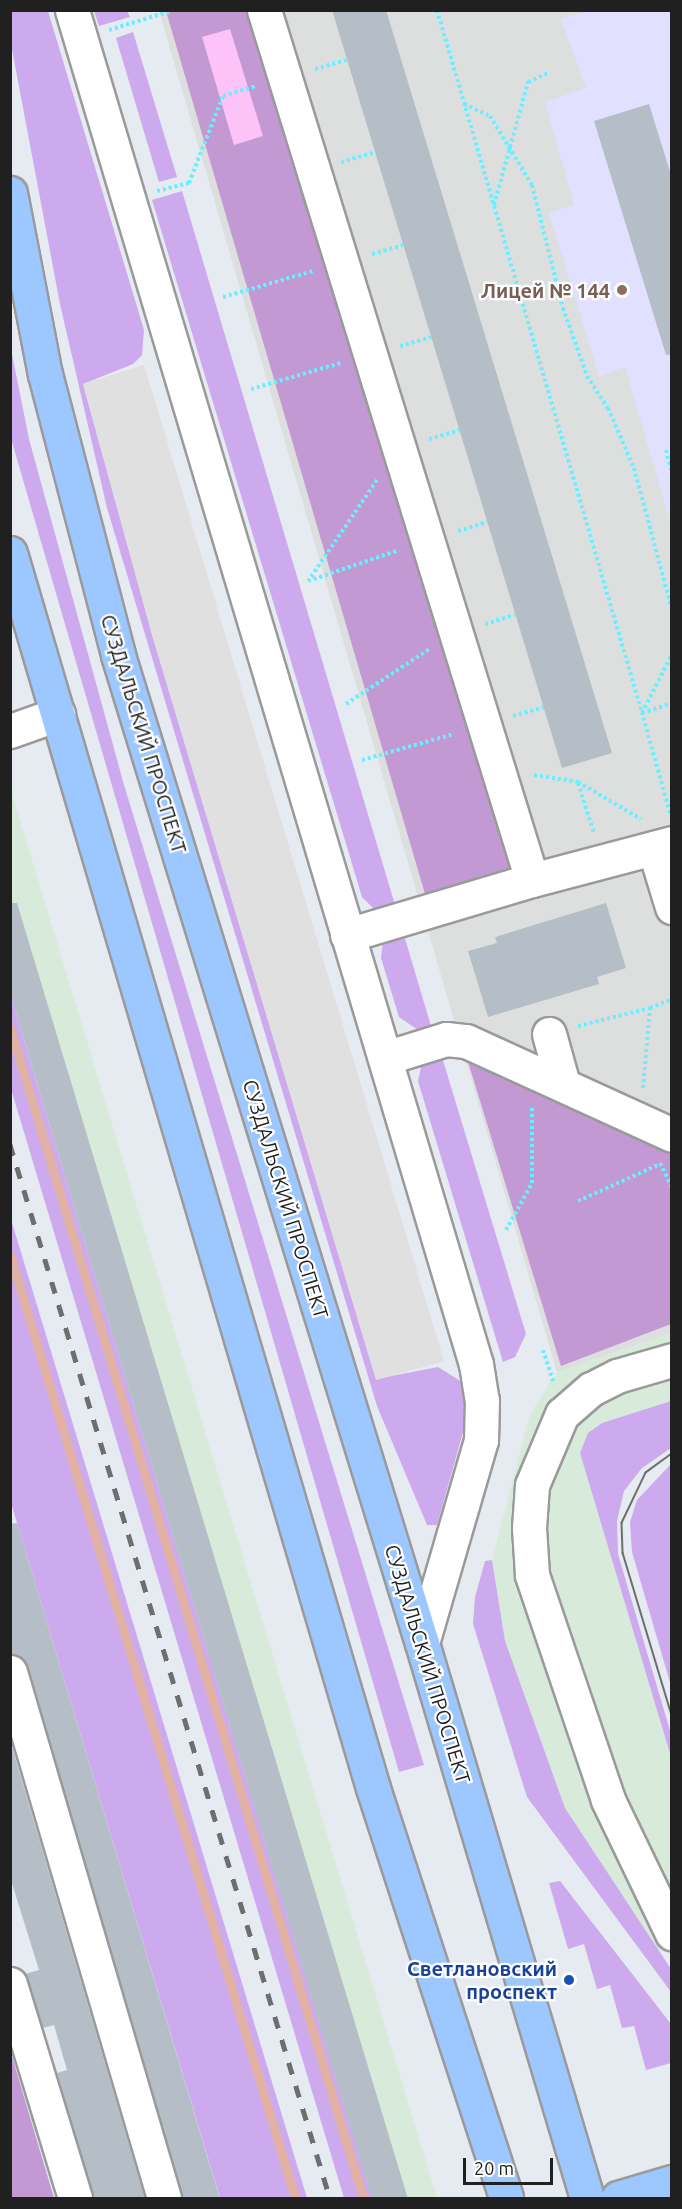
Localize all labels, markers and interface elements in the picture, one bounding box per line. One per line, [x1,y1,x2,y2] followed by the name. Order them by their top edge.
[481,278,610,302] place label: Лицей № 144
[615,283,629,297] marker: Лицей № 144
[96,612,192,856] street label: СУЗДАЛЬСКИЙ ПРОСПЕКТ
[238,1077,334,1321] street label: СУЗДАЛЬСКИЙ ПРОСПЕКТ
[380,1542,476,1786] street label: СУЗДАЛЬСКИЙ ПРОСПЕКТ
[407,1956,557,2003] place label: Светлановский проспект
[562,1973,576,1987] marker: Светлановский проспект
[466,2146,556,2184] scale bar
[474,2158,514,2178] text: 20 m

